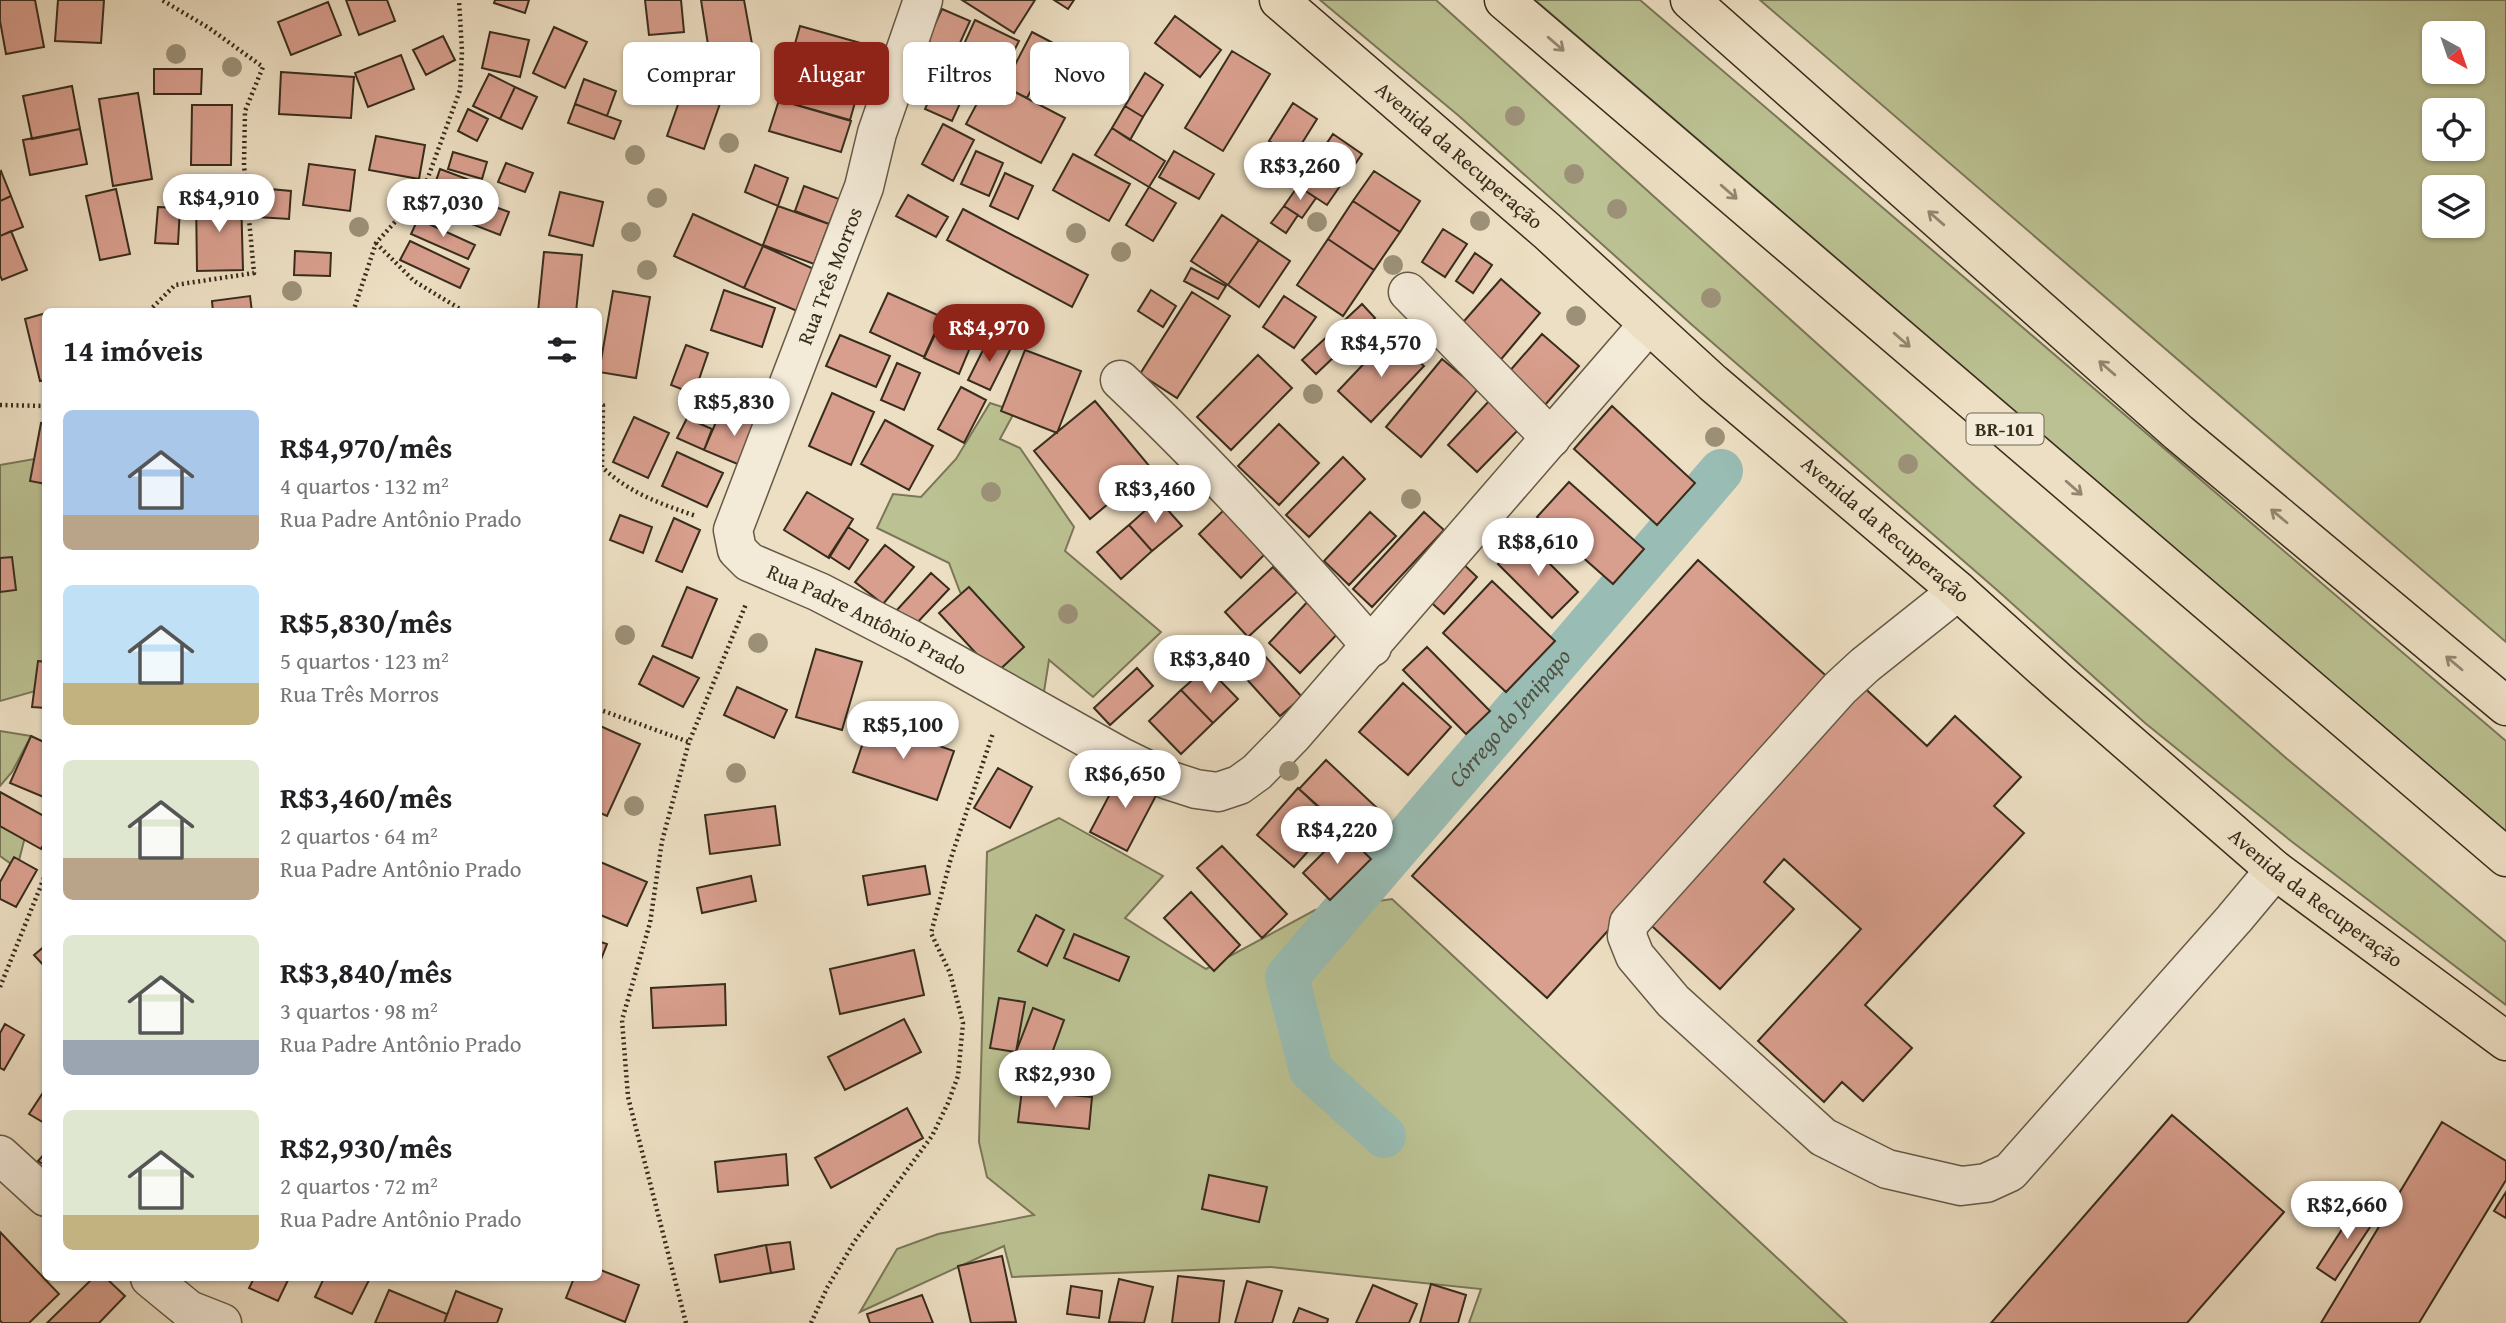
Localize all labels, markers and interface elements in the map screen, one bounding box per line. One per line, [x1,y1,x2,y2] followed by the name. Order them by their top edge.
[2422,21,2485,84] north arrow
[2422,21,2485,238] map controls
[1546,36,1564,52] one-way arrow
[623,42,760,105] chip: Comprar
[774,42,889,105] chip: Alugar
[903,42,1016,105] chip: Filtros
[1030,42,1129,105] chip: Novo
[1369,74,1550,236] street label: Avenida da Recuperação
[2422,98,2485,161] button: locate
[1235,142,1365,202] pin: R$3,260
[1260,148,1340,181] text: R$3,260
[154,174,284,234] pin: R$4,910
[2422,175,2485,238] button: layers
[179,180,259,213] text: R$4,910
[378,180,508,239] pin: R$7,030
[1719,184,1737,200] one-way arrow
[403,185,483,218] text: R$7,030
[789,202,870,349] street label: Rua Três Morros
[1927,210,1945,226] one-way arrow
[924,304,1054,364] pin: R$4,970
[949,310,1029,343] text: R$4,970
[1316,320,1446,379] pin: R$4,570
[1341,325,1421,358] text: R$4,570
[63,328,203,372] text: 14 imóveis
[543,331,581,369] icon: filters
[1892,332,1910,348] one-way arrow
[2098,361,2116,377] one-way arrow
[669,378,799,438] pin: R$5,830
[694,384,774,417] text: R$5,830
[1966,414,2044,444] road number: BR-101
[280,425,452,469] text: R$4,970/mês
[119,438,203,522] icon: home
[1794,448,1977,610] street label: Avenida da Recuperação
[1090,466,1220,525] pin: R$3,460
[280,469,449,502] text: 4 quartos · 132 m²
[1115,471,1195,504] text: R$3,460
[2065,480,2083,496] one-way arrow
[280,502,522,535] text: Rua Padre Antônio Prado
[2271,509,2289,524] one-way arrow
[1473,518,1603,578] pin: R$8,610
[1498,524,1578,557] text: R$8,610
[762,556,973,683] street label: Rua Padre Antônio Prado
[280,600,452,644] text: R$5,830/mês
[119,613,203,697] icon: home
[1145,636,1275,695] pin: R$3,840
[1170,641,1250,674] text: R$3,840
[1440,641,1578,794] water label: Córrego do Jenipapo
[280,644,449,677] text: 5 quartos · 123 m²
[2445,655,2463,670] one-way arrow
[280,677,439,710] text: Rua Três Morros
[838,702,968,761] pin: R$5,100
[863,707,943,740] text: R$5,100
[1060,750,1190,810] pin: R$6,650
[1085,756,1165,789] text: R$6,650
[280,775,452,819] text: R$3,460/mês
[119,788,203,872] icon: home
[1272,806,1402,866] pin: R$4,220
[1297,812,1377,845] text: R$4,220
[280,819,438,852] text: 2 quartos · 64 m²
[2222,820,2410,975] street label: Avenida da Recuperação
[280,852,522,885] text: Rua Padre Antônio Prado
[280,950,452,994] text: R$3,840/mês
[119,963,203,1047] icon: home
[280,994,438,1027] text: 3 quartos · 98 m²
[280,1027,522,1060] text: Rua Padre Antônio Prado
[990,1050,1120,1110] pin: R$2,930
[1015,1056,1095,1089] text: R$2,930
[280,1125,452,1169] text: R$2,930/mês
[119,1138,203,1222] icon: home
[280,1169,438,1202] text: 2 quartos · 72 m²
[2282,1182,2412,1241] pin: R$2,660
[2307,1187,2387,1220] text: R$2,660
[280,1202,522,1235] text: Rua Padre Antônio Prado

